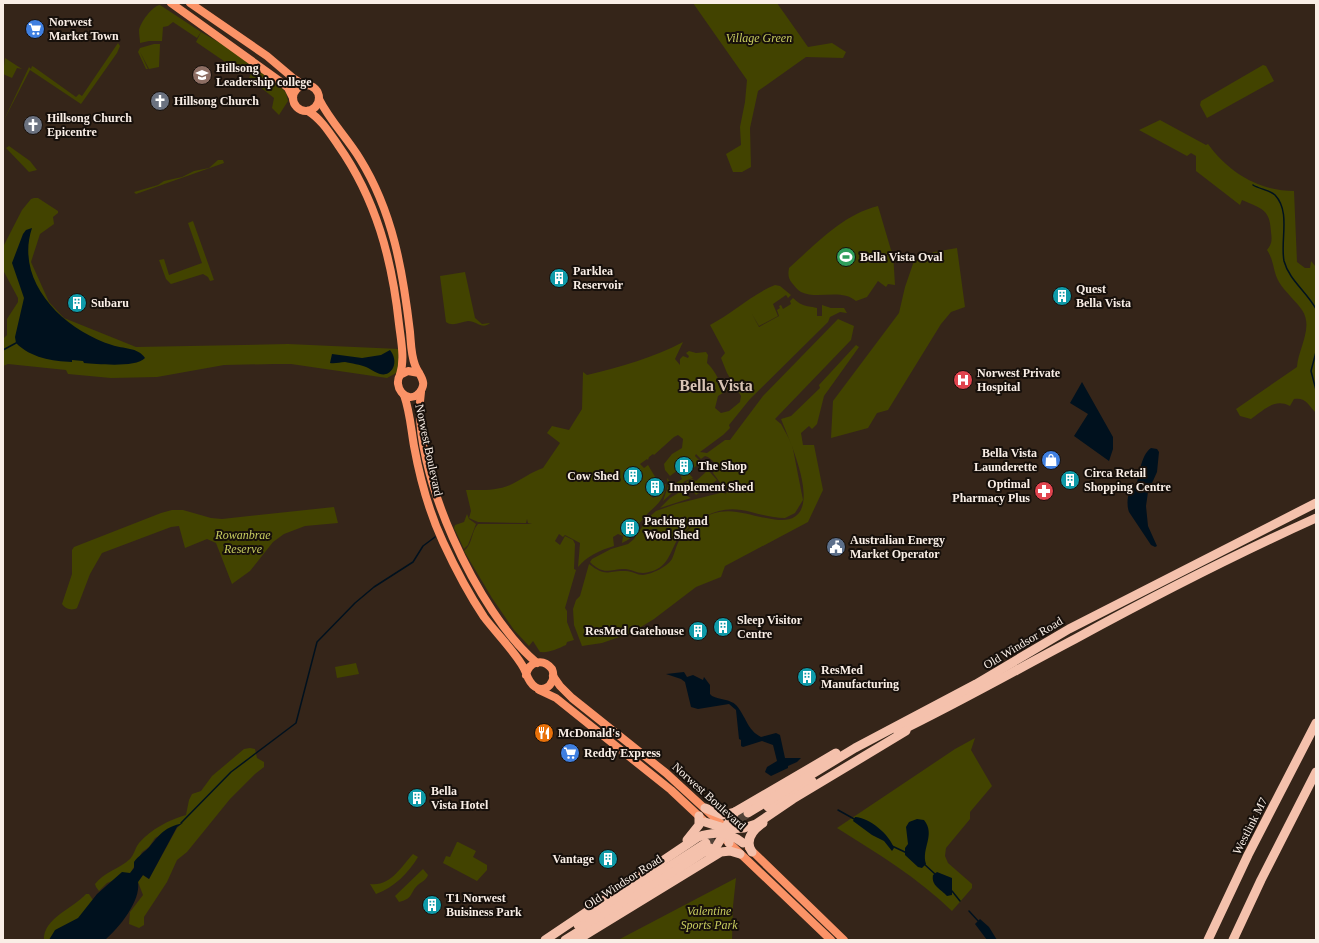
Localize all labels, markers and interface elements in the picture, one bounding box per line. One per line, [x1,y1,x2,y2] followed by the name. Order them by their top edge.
[49,15,119,43] place label: Norwest Market Town
[24,18,46,40] supermarket icon: Norwest Market Town
[726,31,792,45] park label: Village Green
[216,61,312,89] place label: Hillsong Leadership college
[191,64,213,86] school or university icon: Hillsong Leadership college
[149,90,171,112] church icon: Hillsong Church
[174,94,259,108] place label: Hillsong Church
[47,111,132,139] place label: Hillsong Church Epicentre
[22,114,44,136] church icon: Hillsong Church Epicentre
[835,246,857,268] sports icon: Bella Vista Oval
[860,250,943,264] place label: Bella Vista Oval
[573,264,624,292] place label: Parklea Reservoir
[548,267,570,289] building icon: Parklea Reservoir
[1076,282,1131,310] place label: Quest Bella Vista
[1051,285,1073,307] building icon: Quest Bella Vista
[66,292,88,314] building icon: Subaru
[91,296,129,310] place label: Subaru
[977,366,1061,394] place label: Norwest Private Hospital
[952,369,974,391] hospital icon: Norwest Private Hospital
[679,377,753,394] district label: Bella Vista
[412,403,446,497] street label: Norwest Boulevard
[974,446,1038,474] place label: Bella Vista Launderette
[1040,449,1062,471] shop icon: Bella Vista Launderette
[673,455,695,477] building icon: The Shop
[698,459,747,473] place label: The Shop
[622,465,644,487] building icon: Cow Shed
[1084,466,1171,494] place label: Circa Retail Shopping Centre
[567,469,619,483] place label: Cow Shed
[1059,469,1081,491] building icon: Circa Retail Shopping Centre
[644,476,666,498] building icon: Implement Shed
[952,477,1031,505] place label: Optimal Pharmacy Plus
[669,480,754,494] place label: Implement Shed
[1033,480,1055,502] pharmacy icon: Optimal Pharmacy Plus
[644,514,708,542] place label: Packing and Wool Shed
[619,517,641,539] building icon: Packing and Wool Shed
[214,528,271,556] park label: Rowanbrae Reserve
[850,533,945,561] place label: Australian Energy Market Operator
[825,536,847,558] public building icon: Australian Energy Market Operator
[737,613,803,641] place label: Sleep Visitor Centre
[981,614,1065,672] street label: Old Windsor Road
[712,616,734,638] building icon: Sleep Visitor Centre
[687,620,709,642] building icon: ResMed Gatehouse
[585,624,685,638] place label: ResMed Gatehouse
[821,663,899,691] place label: ResMed Manufacturing
[796,666,818,688] building icon: ResMed Manufacturing
[533,722,555,744] restaurant icon: McDonald's
[558,726,620,740] place label: McDonald's
[559,742,581,764] supermarket icon: Reddy Express
[584,746,661,760] place label: Reddy Express
[670,759,748,833] street label: Norwest Boulevard
[431,784,489,812] place label: Bella Vista Hotel
[406,787,428,809] building icon: Bella Vista Hotel
[1230,795,1270,857] street label: Westlink M7
[597,848,619,870] building icon: Vantage
[552,852,595,866] place label: Vantage
[581,852,665,912] street label: Old Windsor Road
[446,891,522,919] place label: T1 Norwest Buisiness Park
[421,894,443,916] building icon: T1 Norwest Buisiness Park
[681,904,738,932] park label: Valentine Sports Park

